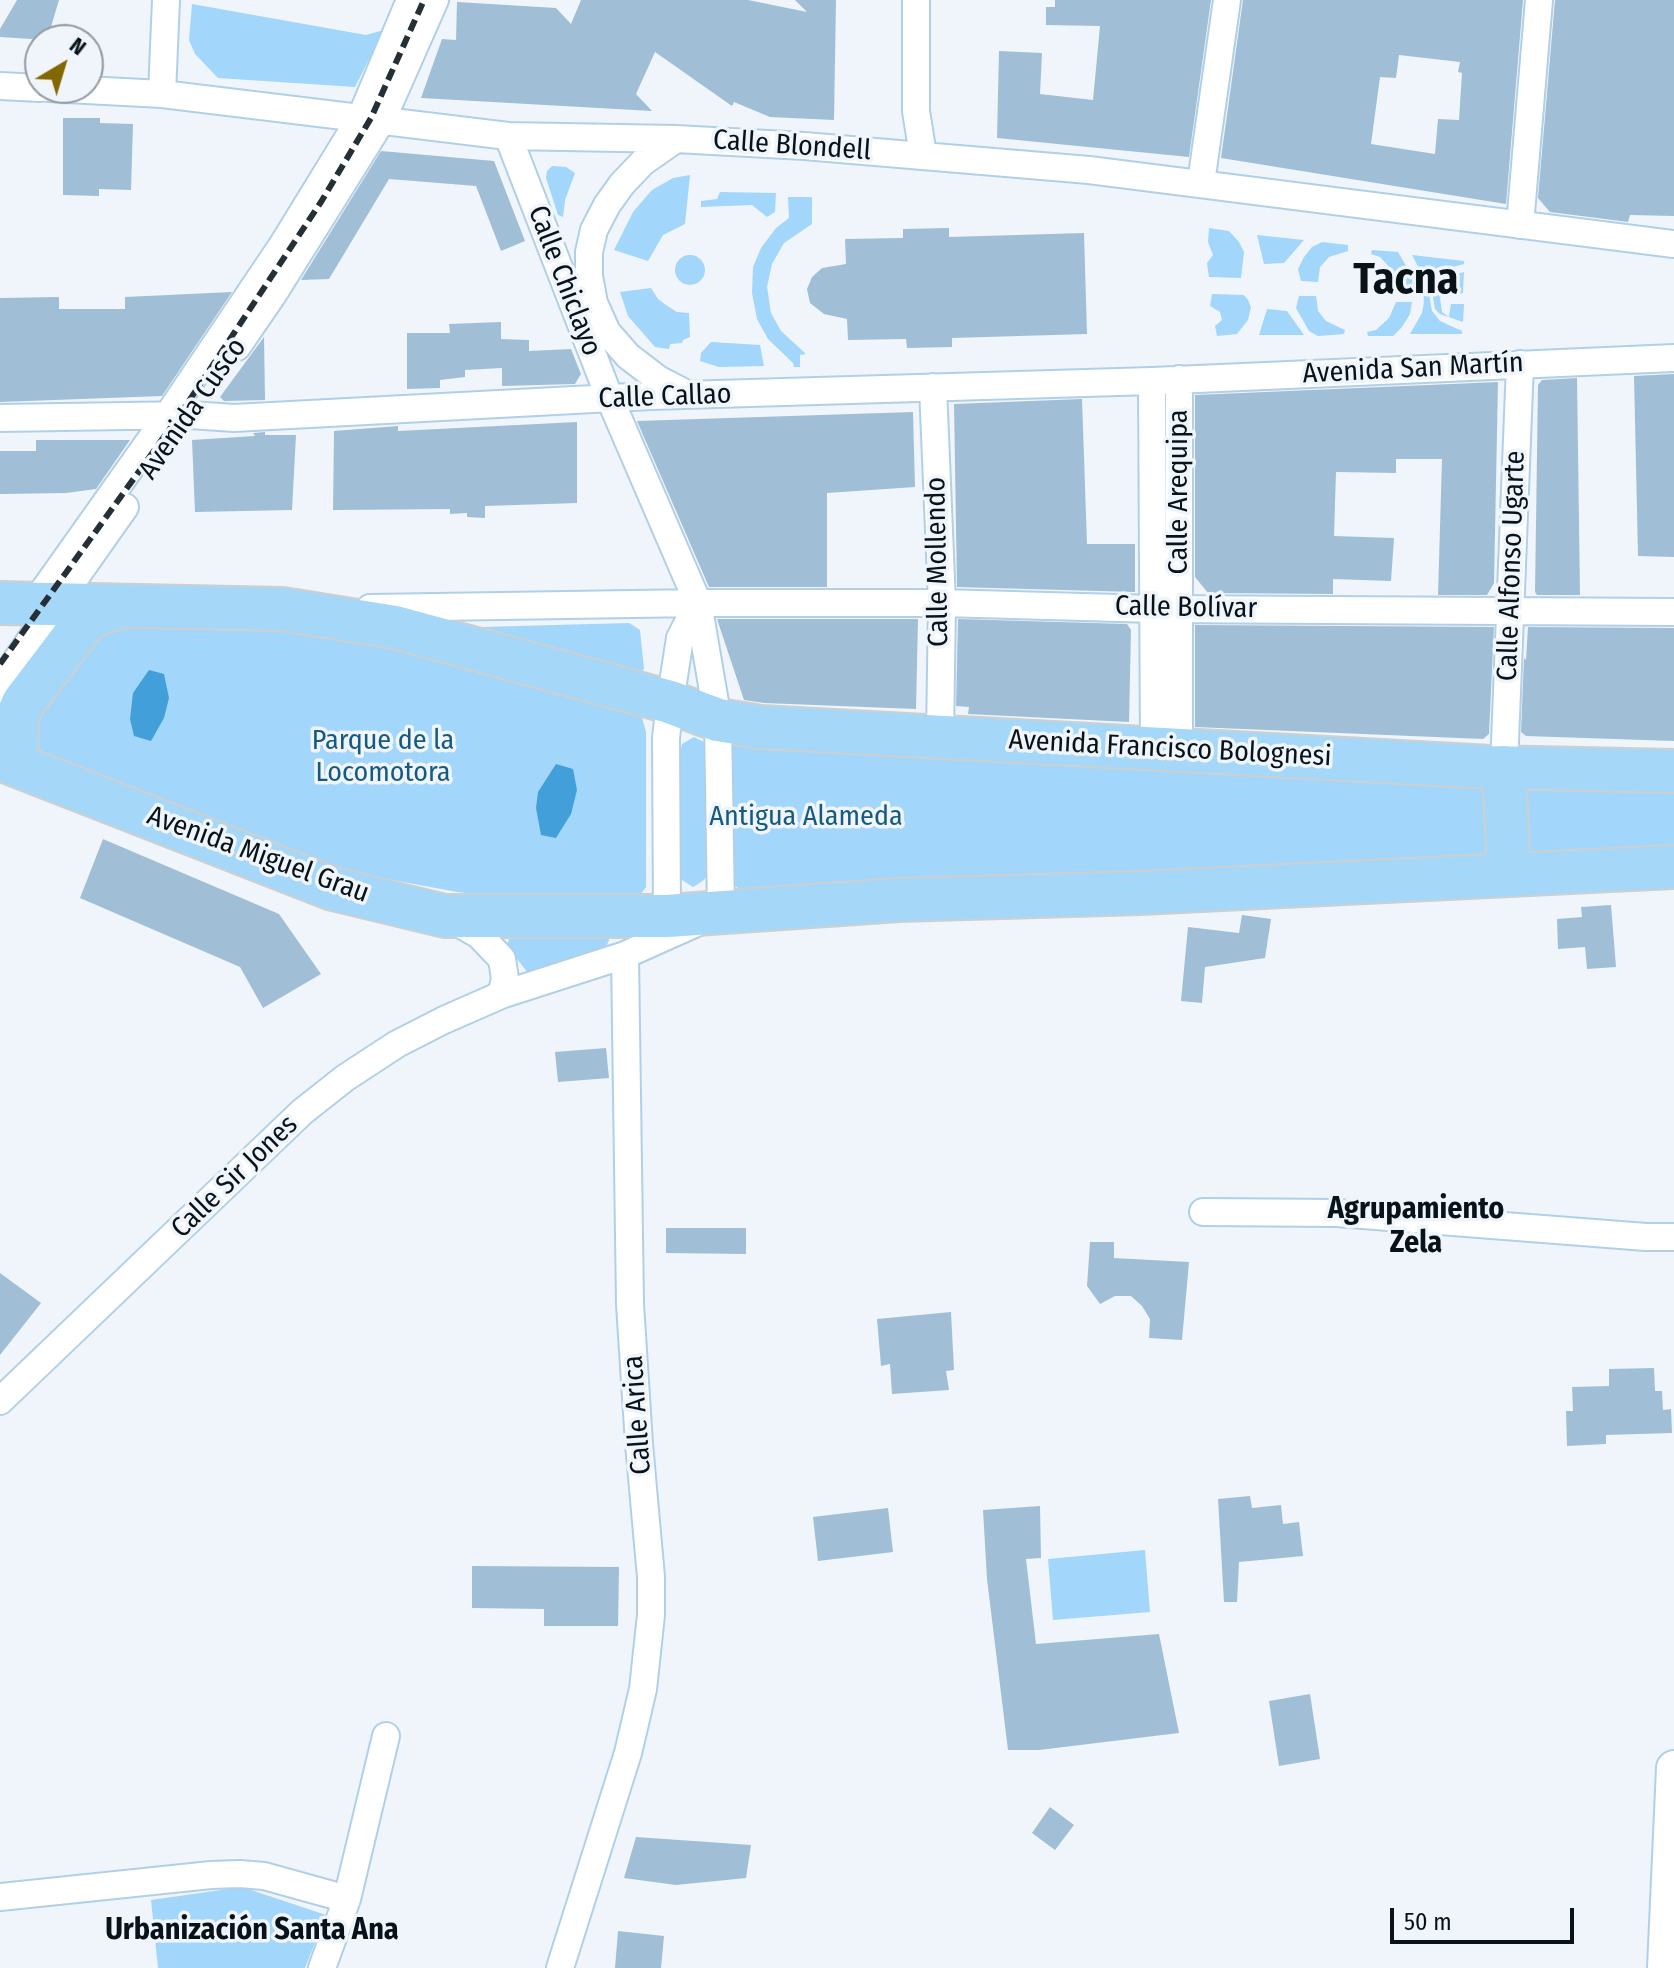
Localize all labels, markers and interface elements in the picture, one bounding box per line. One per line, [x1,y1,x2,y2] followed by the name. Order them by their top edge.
[24,24,104,104] north arrow
[64,32,91,61] text: N
[712,124,872,168] street label: Calle Blondell
[520,201,608,361] street label: Calle Chiclayo
[1353,255,1459,307] district label: Tacna
[132,332,254,486] street label: Avenida Cusco
[1302,346,1524,392] street label: Avenida San Martín
[598,378,732,416] street label: Calle Callao
[1162,409,1196,575] street label: Calle Arequipa
[1491,450,1533,682] street label: Calle Alfonso Ugarte
[920,477,956,647] street label: Calle Mollendo
[1114,590,1258,626] street label: Calle Bolívar
[312,724,454,790] park label: Parque de la Locomotora
[1008,724,1332,774] street label: Avenida Francisco Bolognesi
[142,799,374,911] street label: Avenida Miguel Grau
[709,800,903,834] park label: Antigua Alameda
[165,1108,305,1246] street label: Calle Sir Jones
[1328,1192,1504,1262] district label: Agrupamiento Zela
[617,1354,659,1476] street label: Calle Arica
[1394,1892,1578,1942] scale bar
[1404,1908,1452,1936] text: 50 m
[105,1913,399,1949] district label: Urbanización Santa Ana

